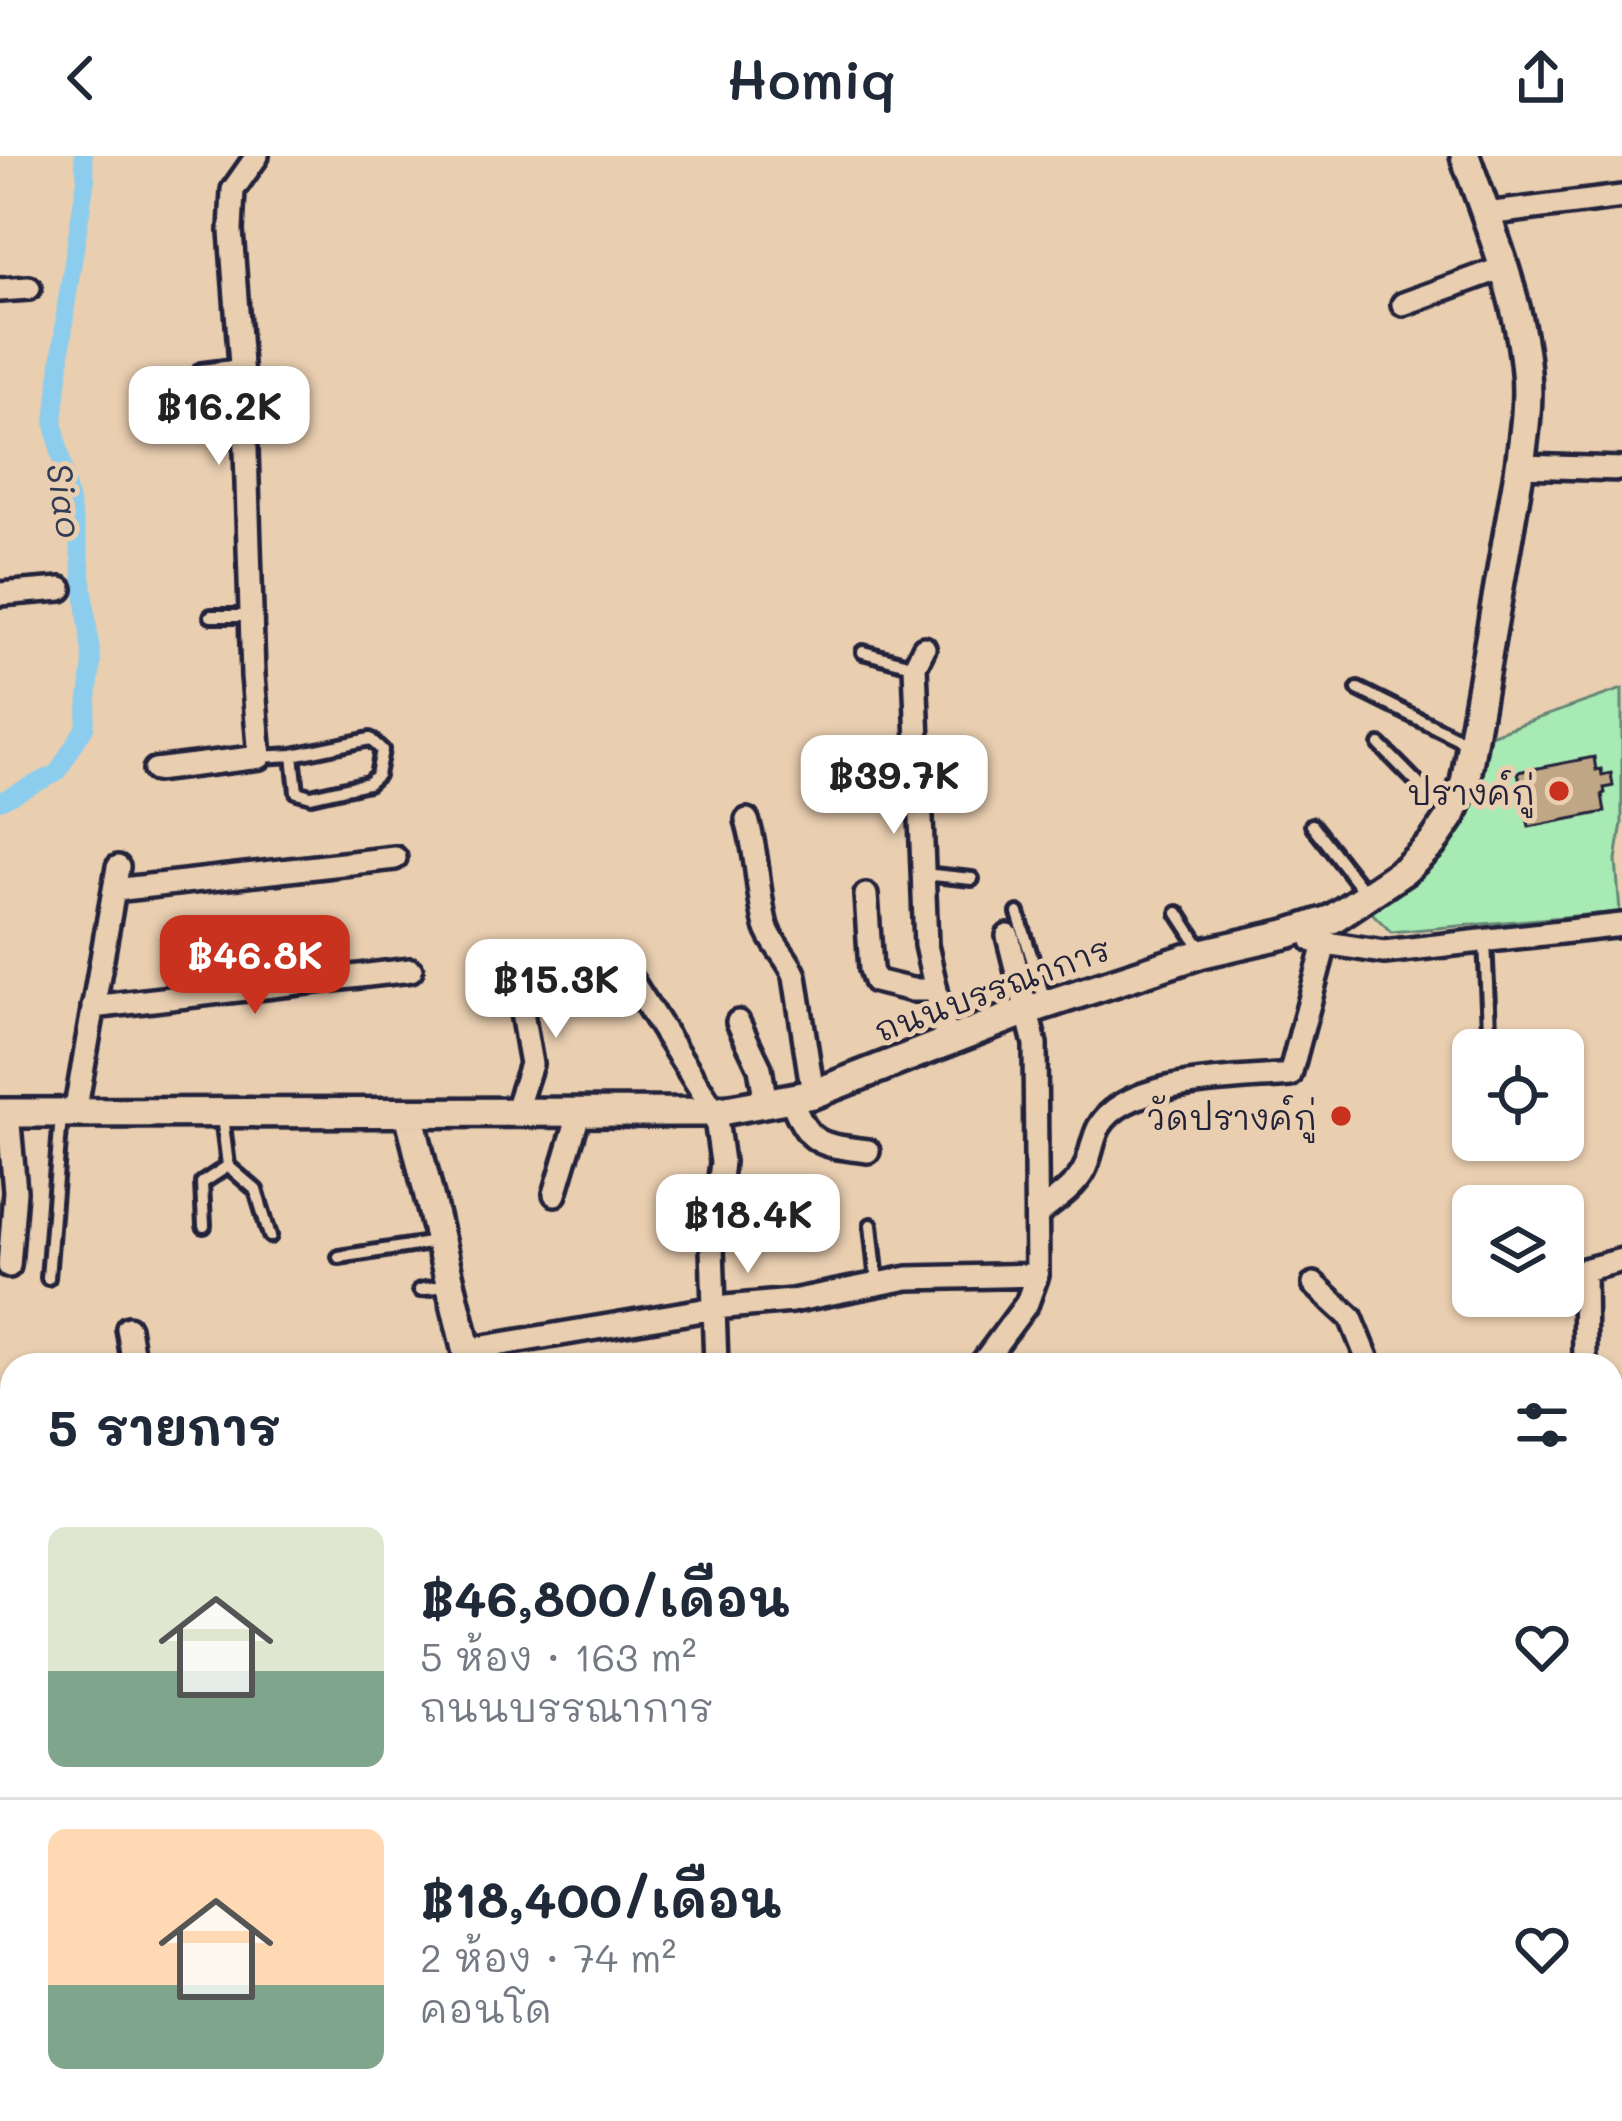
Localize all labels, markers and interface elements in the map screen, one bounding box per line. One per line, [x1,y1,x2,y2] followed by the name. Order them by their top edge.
[726,43,896,114] text: Homiq
[48,45,114,111] icon: back
[1508,45,1574,111] icon: share
[121,366,317,468] pin: ฿16.2K
[156,379,282,430] text: ฿16.2K
[37,459,95,541] water label: Siao
[796,735,992,837] pin: ฿39.7K
[828,748,960,799] text: ฿39.7K
[1407,770,1535,818] place label: ปรางค์กู่
[1546,778,1572,804] marker: ปรางค์กู่
[157,915,353,1017] pin: ฿46.8K
[868,925,1116,1051] street label: ถนนบรรณาการ
[187,928,323,979] text: ฿46.8K
[458,939,654,1041] pin: ฿15.3K
[492,952,620,1003] text: ฿15.3K
[1452,1029,1584,1317] map controls
[1452,1029,1584,1161] button: locate
[1147,1095,1317,1143] place label: วัดปรางค์กู่
[1328,1103,1354,1129] marker: วัดปรางค์กู่
[650,1174,846,1276] pin: ฿18.4K
[1452,1185,1584,1317] button: layers
[683,1187,813,1238] text: ฿18.4K
[48,1392,281,1459] text: 5 รายการ
[1509,1392,1575,1458] icon: filters
[420,1563,790,1630] text: ฿46,800/เดือน
[144,1575,288,1719] icon: home
[1509,1614,1575,1680] icon: heart
[420,1630,696,1681] text: 5 ห้อง · 163 m²
[420,1681,713,1732] text: ถนนบรรณาการ
[420,1864,781,1931] text: ฿18,400/เดือน
[144,1877,288,2021] icon: home
[1509,1916,1575,1982] icon: heart
[420,1931,676,1982] text: 2 ห้อง · 74 m²
[420,1982,552,2033] text: คอนโด

